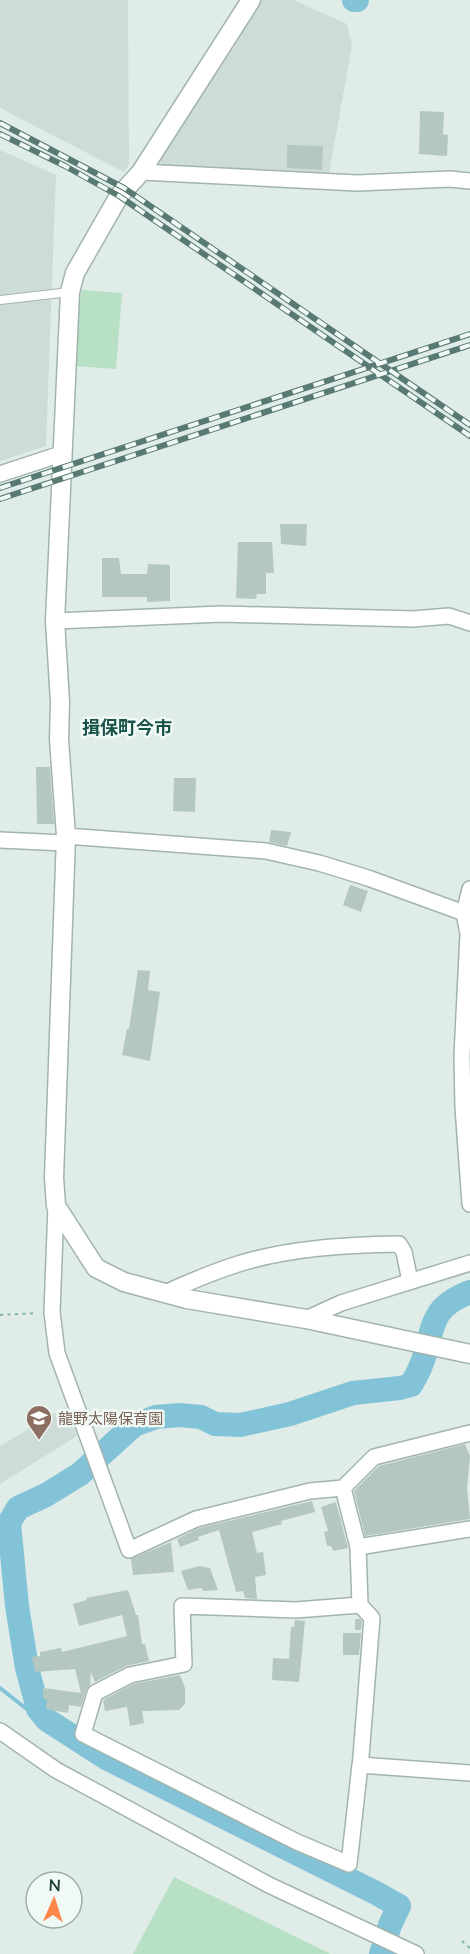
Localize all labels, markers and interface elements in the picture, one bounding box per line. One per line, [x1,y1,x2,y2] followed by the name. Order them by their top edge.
[82,716,172,738] district label: 揖保町今市
[24,1403,54,1441] school or university icon: 龍野太陽保育園
[58,1409,163,1427] place label: 龍野太陽保育園
[24,1870,84,1930] north arrow
[48,1875,61,1894] text: N

